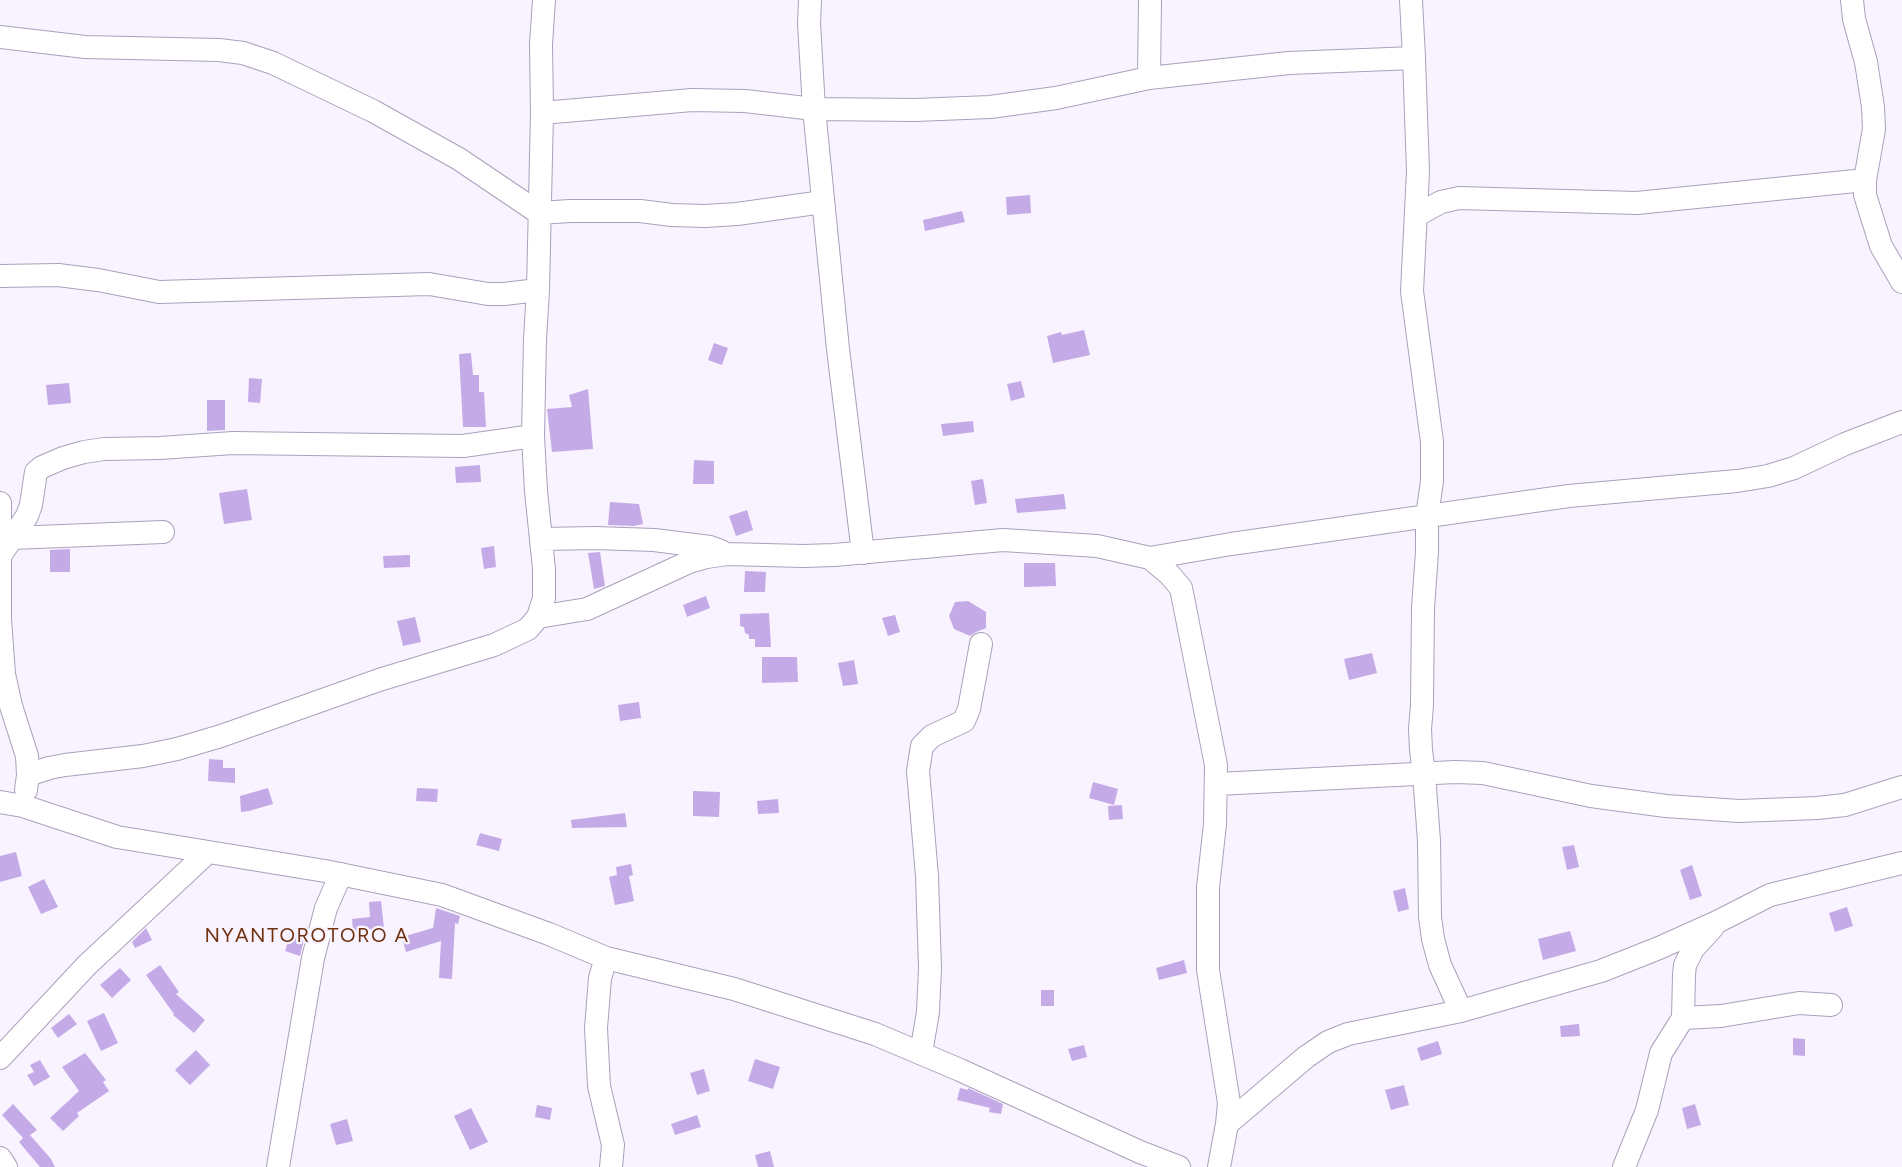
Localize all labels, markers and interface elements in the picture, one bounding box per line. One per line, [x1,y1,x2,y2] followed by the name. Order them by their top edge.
[204,924,410,948] district label: NYANTOROTORO A

